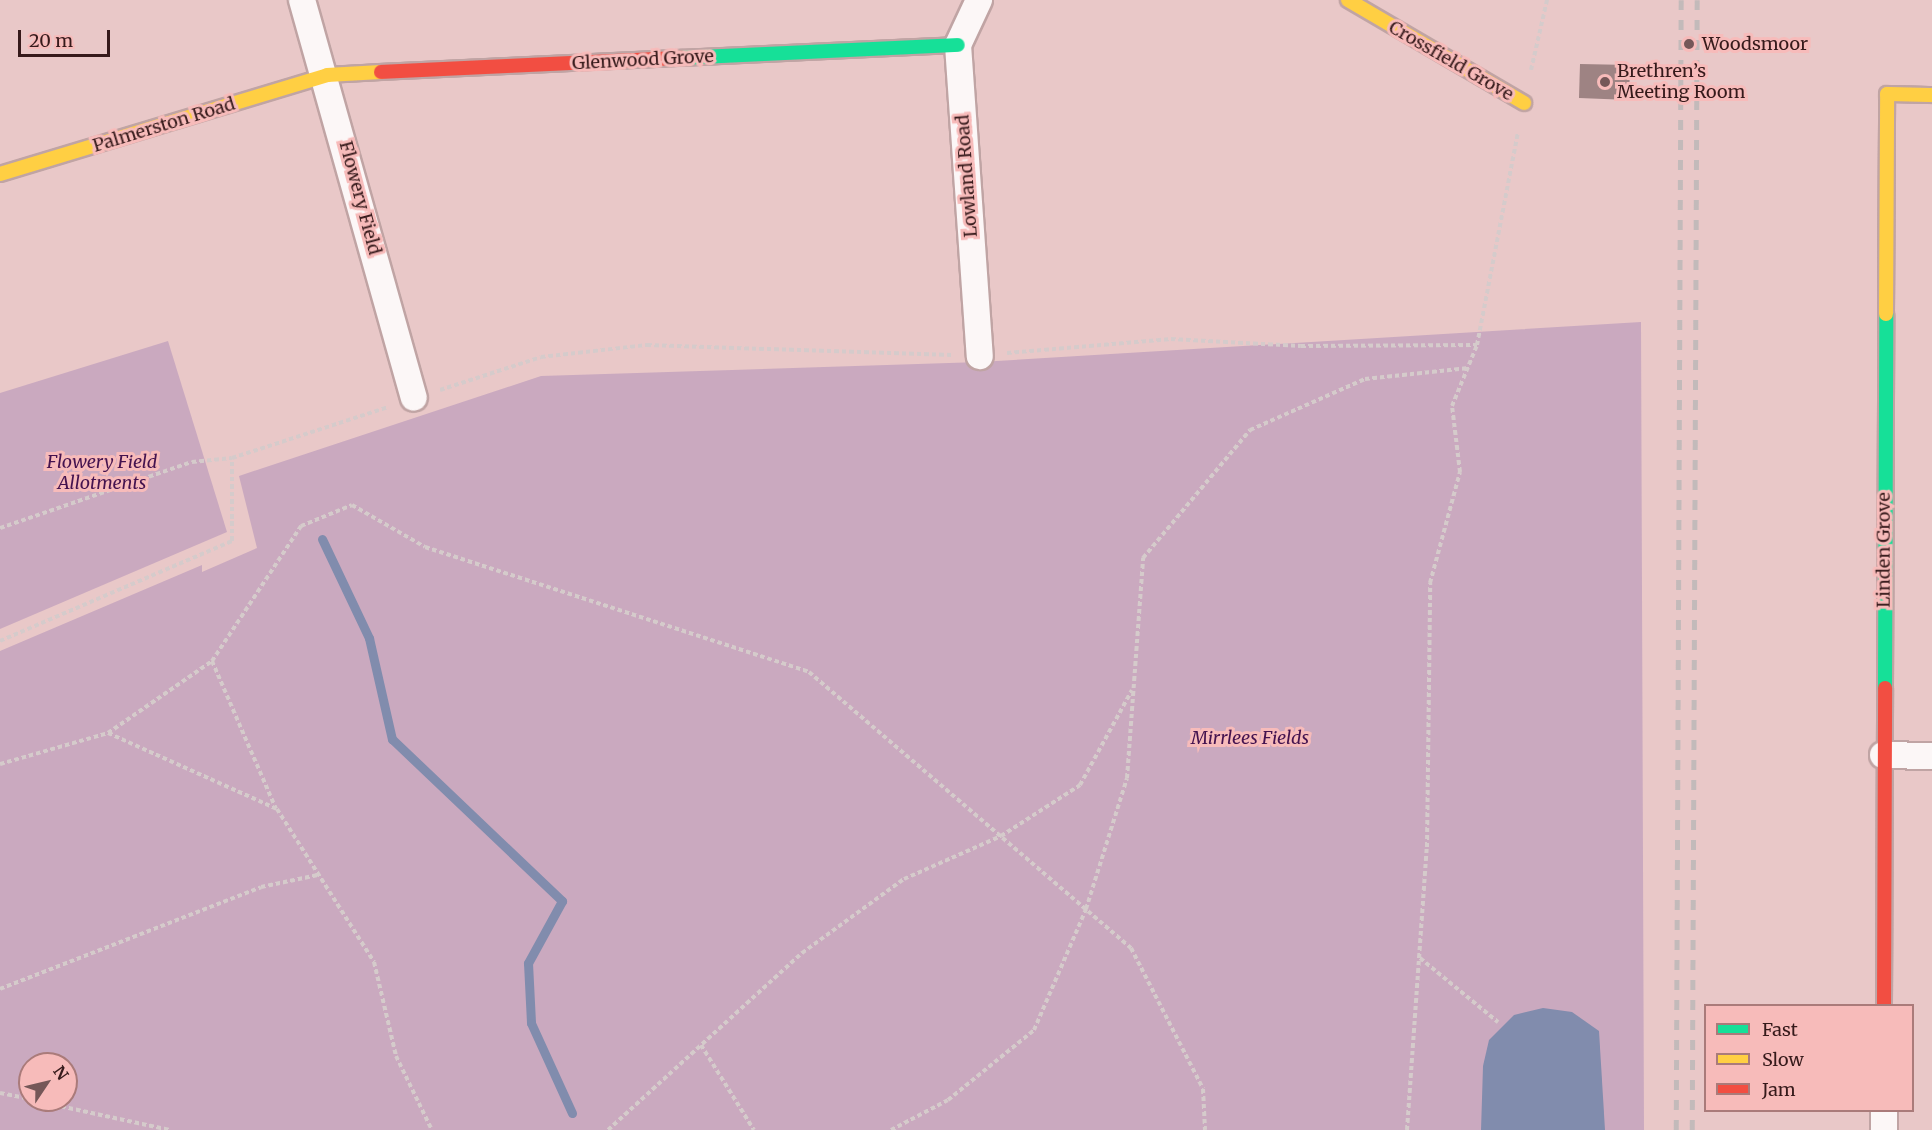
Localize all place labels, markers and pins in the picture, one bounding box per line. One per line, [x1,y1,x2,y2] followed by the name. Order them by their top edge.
[1702,33,1808,55] place label: Woodsmoor
[1680,35,1698,53] marker: Woodsmoor
[1617,61,1745,104] place label: Brethren’s Meeting Room
[1598,75,1612,89] marker: Brethren’s Meeting Room

